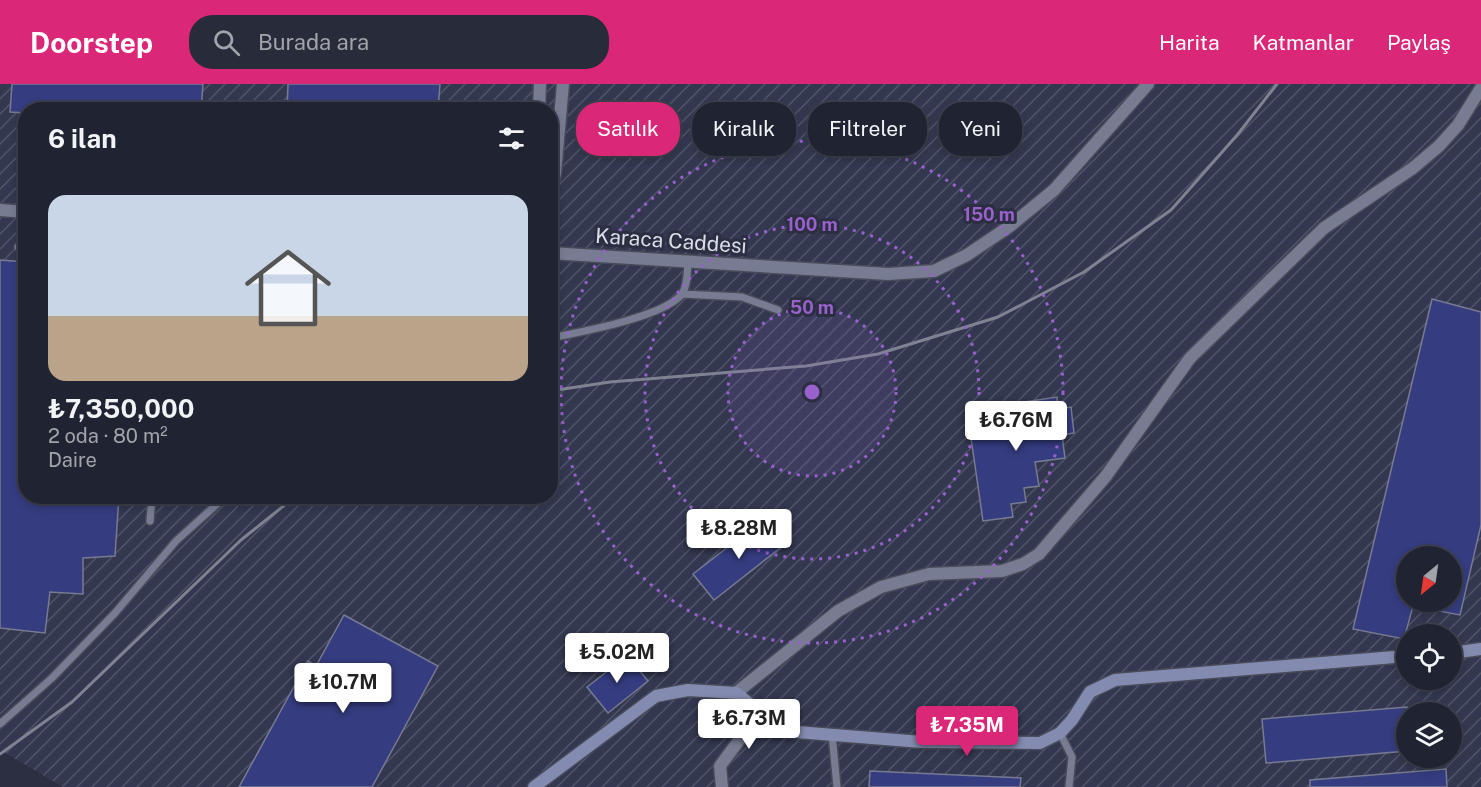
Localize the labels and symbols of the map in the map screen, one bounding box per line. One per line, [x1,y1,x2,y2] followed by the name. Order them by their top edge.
[963,204,1015,225] text: 150 m
[786,214,838,235] text: 100 m
[594,223,748,258] street label: Karaca Caddesi
[790,297,834,318] text: 50 m
[802,382,822,402] centre of rings
[967,401,1065,452] pin: ₺6.76M
[690,509,788,560] pin: ₺8.28M
[1396,546,1462,612] north arrow
[568,633,666,684] pin: ₺5.02M
[294,663,392,714] pin: ₺10.7M
[700,699,798,750] pin: ₺6.73M
[918,706,1016,757] pin: ₺7.35M

